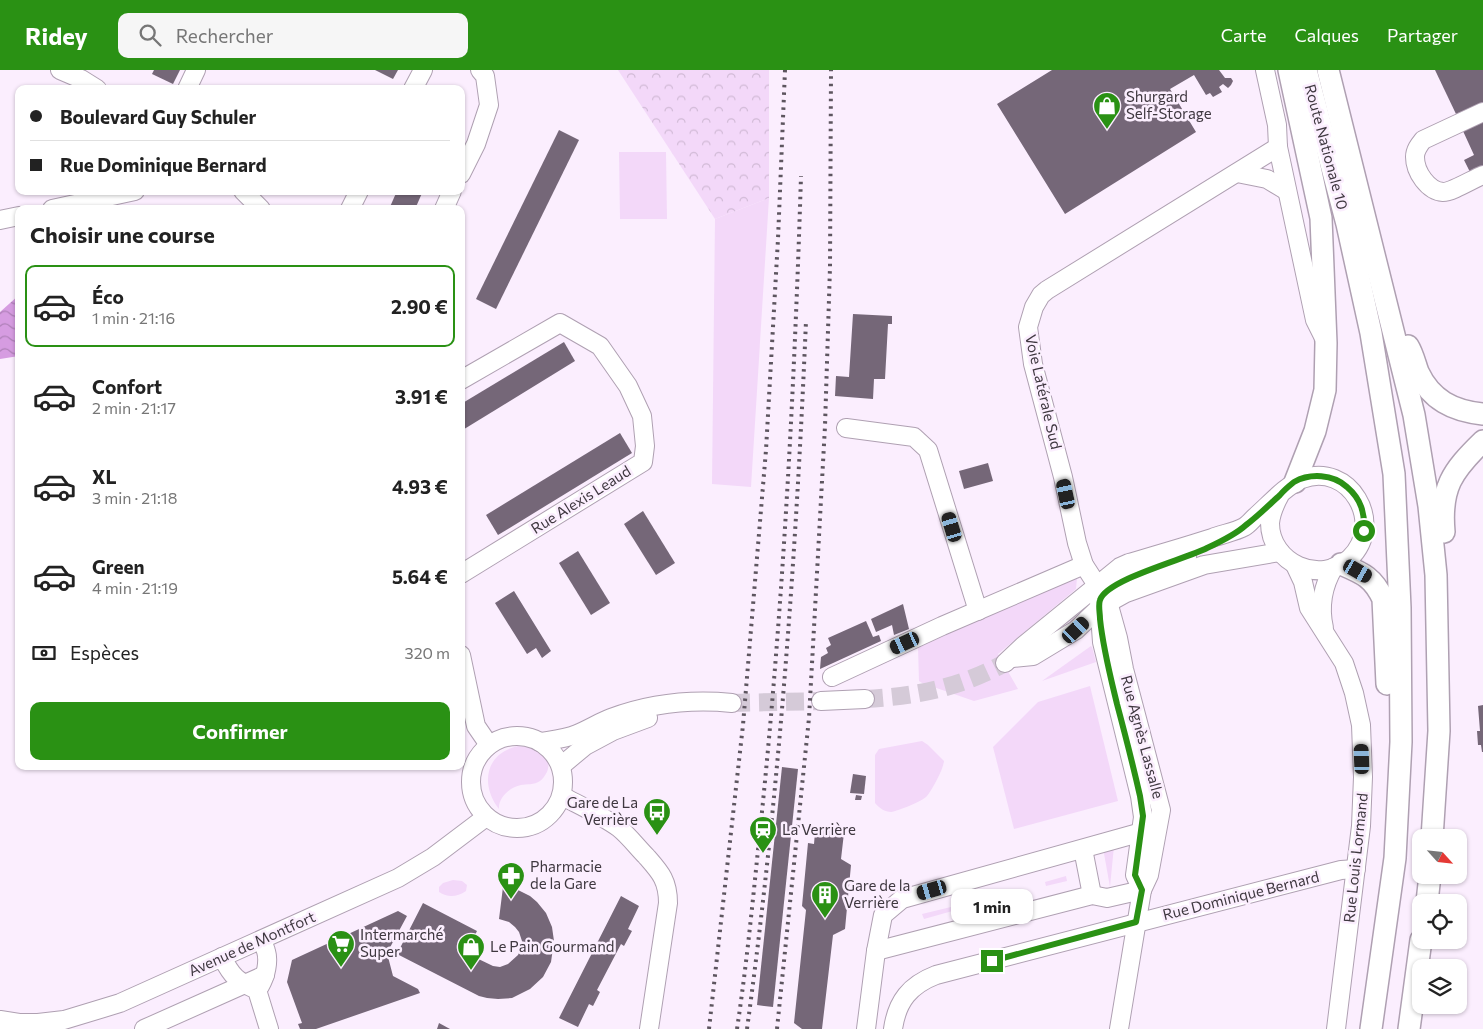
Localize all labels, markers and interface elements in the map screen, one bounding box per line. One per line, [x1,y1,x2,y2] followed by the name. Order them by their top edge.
[118,13,468,58] search box
[25,21,88,50] text: Ridey
[136,21,164,49] icon: search
[176,24,273,47] text: Rechercher
[1221,24,1266,46] text: Carte
[1294,24,1359,46] text: Calques
[1387,24,1458,46] text: Partager
[1302,82,1352,211] street label: Route Nationale 10
[1126,87,1212,122] place label: Shurgard Self-Storage
[1092,91,1122,130] shop icon: Shurgard Self-Storage
[60,105,256,128] text: Boulevard Guy Schuler
[60,153,267,176] text: Rue Dominique Bernard
[30,221,215,248] text: Choisir une course
[32,284,77,329] icon: car
[92,285,124,308] text: Éco
[391,295,448,318] text: 2.90 €
[92,308,175,327] text: 1 min · 21:16
[1022,333,1066,451] street label: Voie Latérale Sud
[32,374,77,419] icon: car
[92,375,162,398] text: Confort
[395,385,448,408] text: 3.91 €
[92,398,176,417] text: 2 min · 21:17
[527,461,634,537] street label: Rue Alexis Leaud
[32,464,77,509] icon: car
[92,465,117,488] text: XL
[392,475,448,498] text: 4.93 €
[1055,478,1076,510] car
[92,488,177,507] text: 3 min · 21:18
[940,510,963,544] car
[1353,520,1375,542] route start
[32,554,77,599] icon: car
[92,555,144,578] text: Green
[1341,557,1374,585] car
[392,565,448,588] text: 5.64 €
[92,578,178,597] text: 4 min · 21:19
[1059,614,1092,646] car
[888,630,921,656] car
[30,639,58,667] icon: cash
[70,641,139,664] text: Espèces
[405,643,450,662] text: 320 m
[1118,673,1168,800] street label: Rue Agnès Lassalle
[30,702,450,760] button: Confirmer
[1353,744,1370,774] car
[1339,792,1371,924] street label: Rue Louis Lormand
[567,793,638,828] place label: Gare de La Verrière
[642,797,672,836] bus stop icon: Gare de La Verrière
[748,815,778,854] station icon: La Verrière
[782,820,856,838] place label: La Verrière
[1412,829,1468,884] north arrow
[1412,829,1467,1014] map controls
[530,857,602,892] place label: Pharmacie de la Gare
[496,861,526,900] pharmacy icon: Pharmacie de la Gare
[1161,867,1321,923] street label: Rue Dominique Bernard
[844,876,910,911] place label: Gare de la Verrière
[915,879,948,901] car
[810,880,840,919] building icon: Gare de la Verrière
[951,888,1033,924] callout: 1 min
[1412,894,1467,949] button: locate
[973,897,1011,916] text: 1 min
[185,907,318,979] street label: Avenue de Montfort
[360,925,443,960] place label: Intermarché Super
[326,929,356,968] supermarket icon: Intermarché Super
[456,932,486,971] shop icon: Le Pain Gourmand
[490,937,614,955] place label: Le Pain Gourmand
[981,950,1003,972] route end
[1412,959,1467,1014] button: layers

